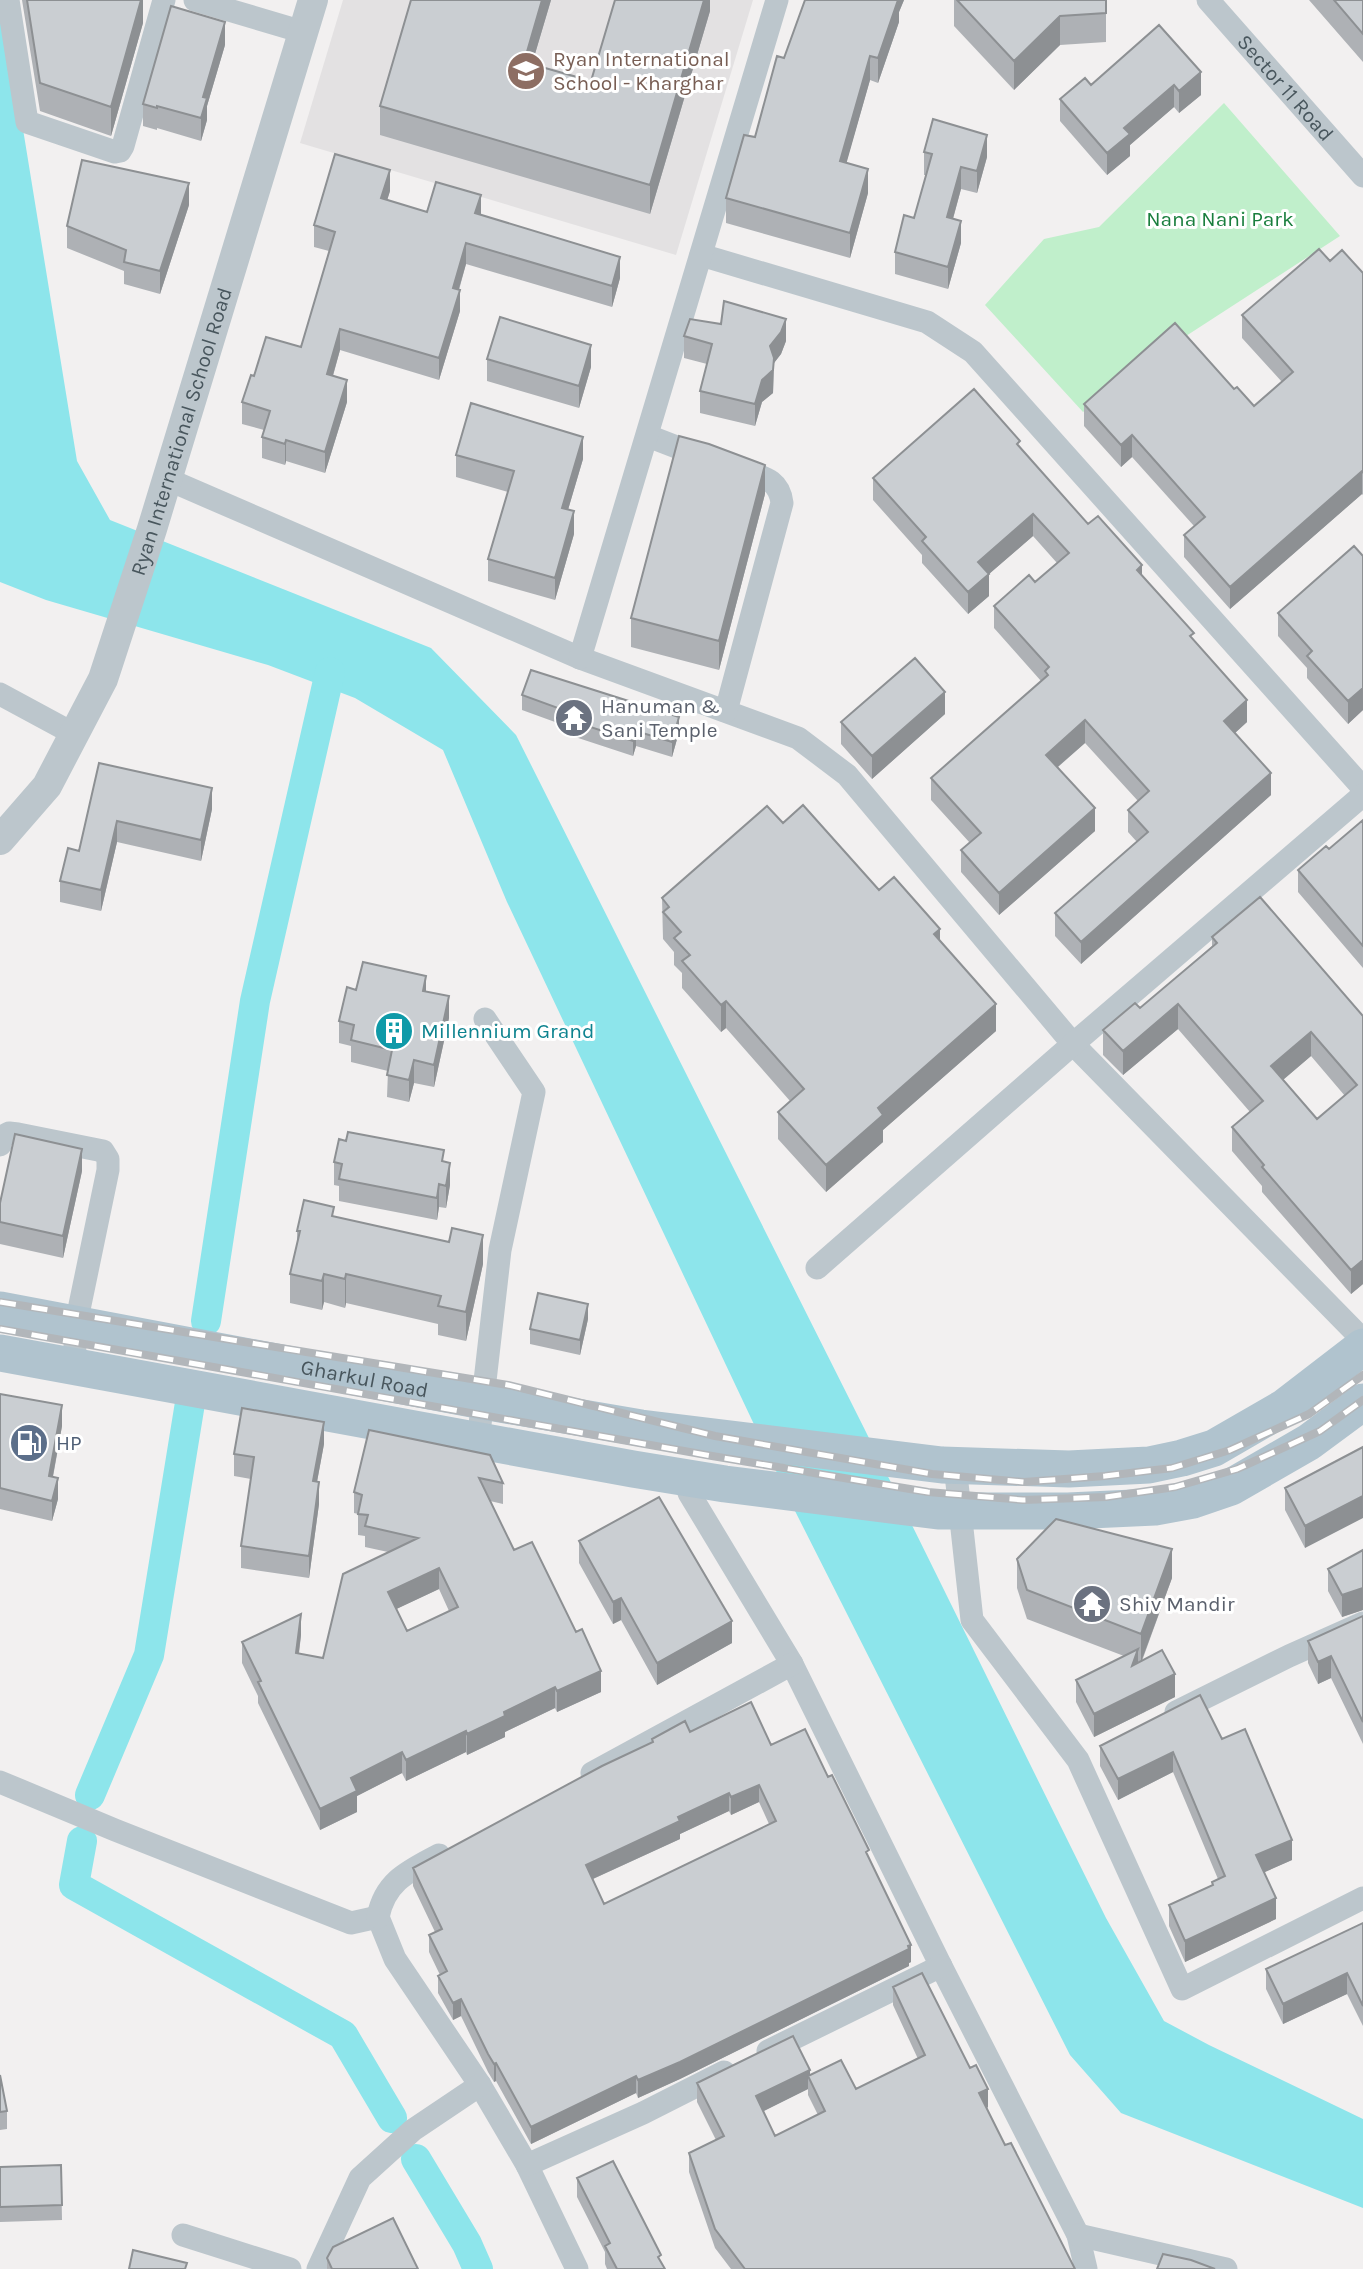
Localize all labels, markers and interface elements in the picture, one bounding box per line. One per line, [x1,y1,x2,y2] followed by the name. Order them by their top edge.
[1232,30,1338,146] street label: Sector 11 Road
[553,47,730,95] place label: Ryan International School - Kharghar
[505,50,547,92] school or university icon: Ryan International School - Kharghar
[1146,207,1294,231] park label: Nana Nani Park
[126,284,237,579] street label: Ryan International School Road
[601,694,720,742] place label: Hanuman & Sani Temple
[553,697,595,739] temple icon: Hanuman & Sani Temple
[373,1010,415,1052] building icon: Millennium Grand
[421,1019,594,1043] place label: Millennium Grand
[299,1355,430,1402] street label: Gharkul Road
[8,1422,50,1464] fuel station icon: HP
[56,1431,82,1455] place label: HP
[1071,1583,1113,1625] temple icon: Shiv Mandir
[1119,1592,1235,1616] place label: Shiv Mandir

